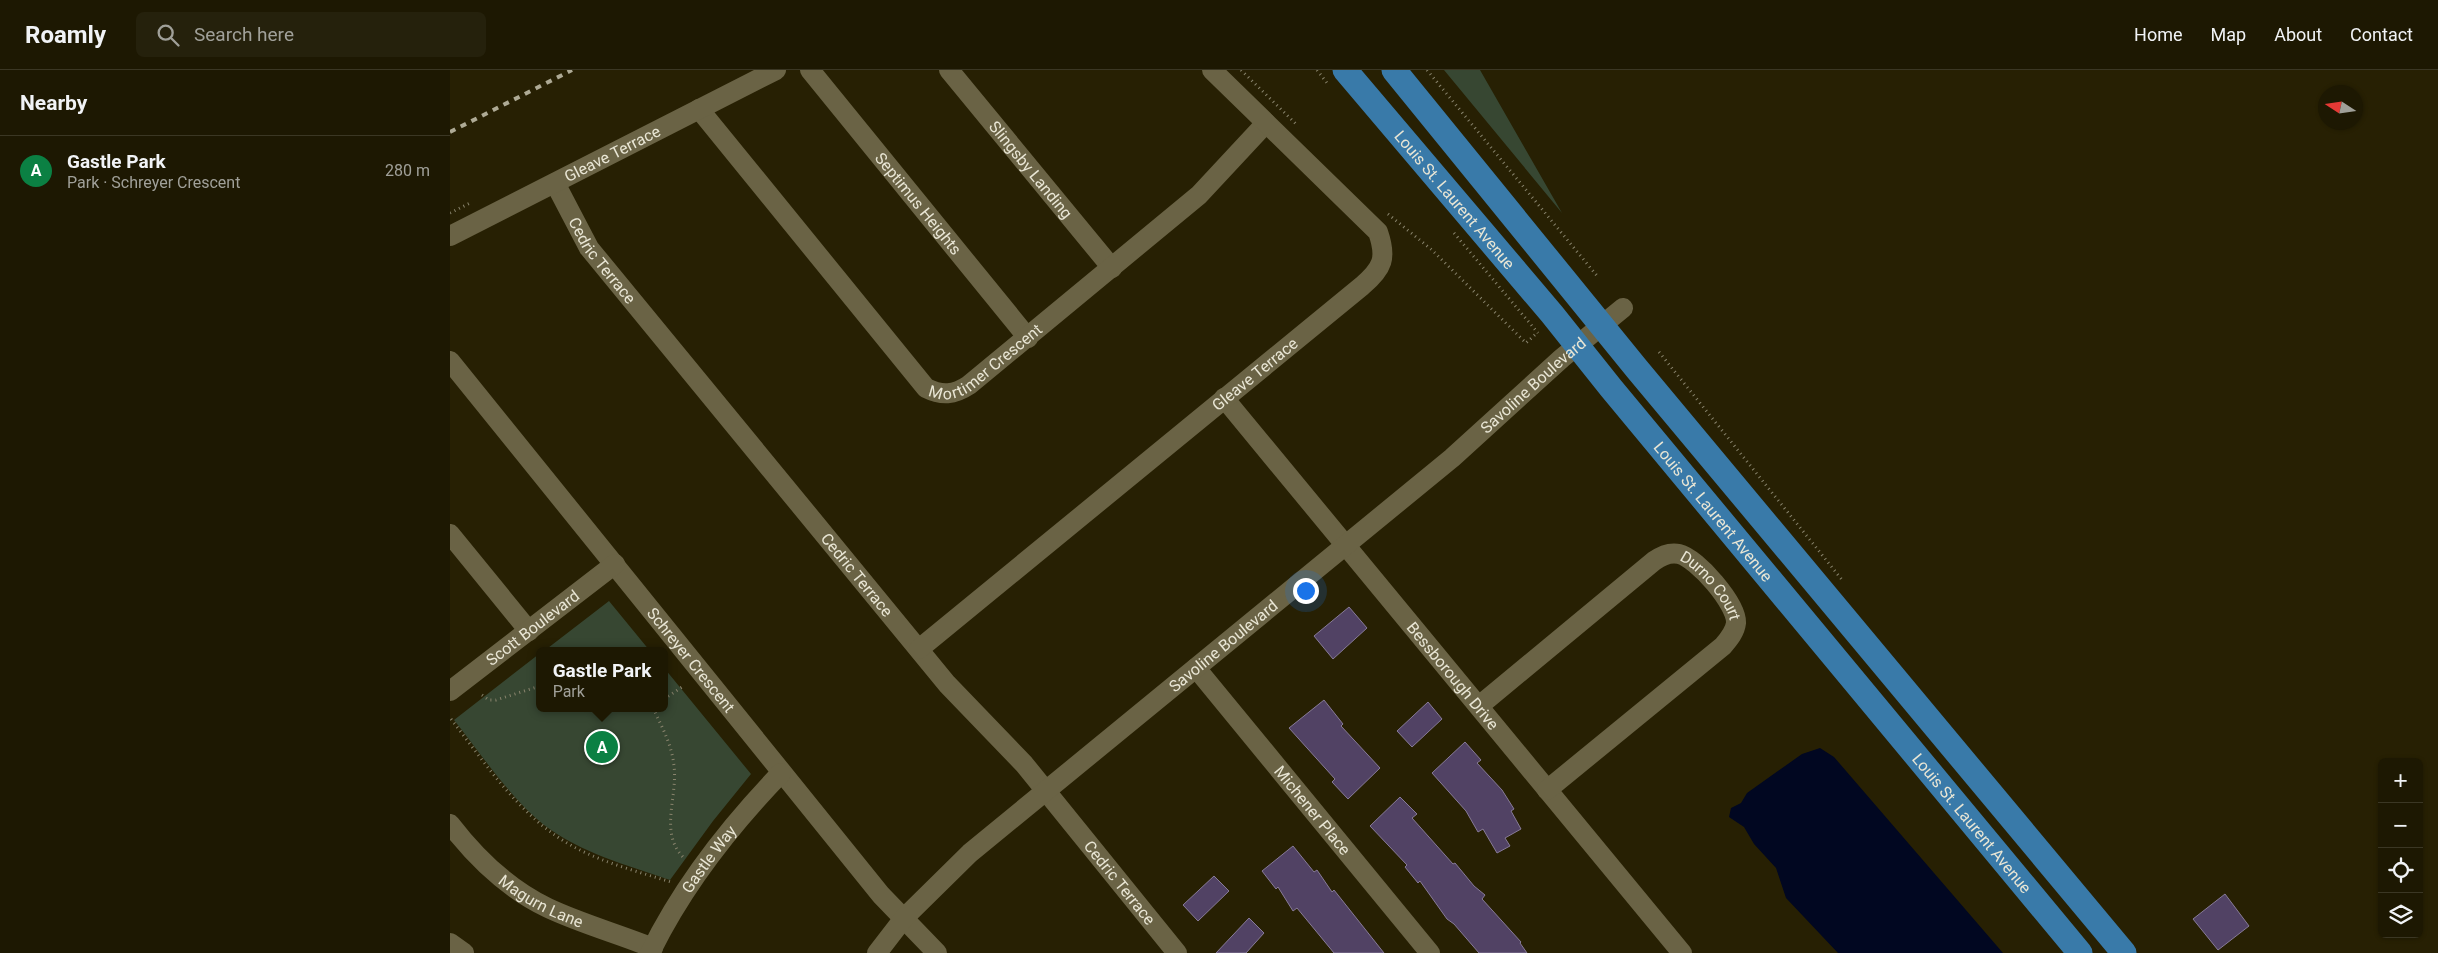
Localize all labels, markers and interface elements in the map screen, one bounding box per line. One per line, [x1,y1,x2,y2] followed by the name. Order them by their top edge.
[136,12,486,57] search box
[25,21,106,49] text: Roamly
[154,21,182,49] icon: search
[194,23,294,46] text: Search here
[2134,24,2183,45] text: Home
[2211,24,2246,45] text: Map
[2274,24,2322,45] text: About
[2350,24,2413,45] text: Contact
[2318,85,2363,130] north arrow
[20,91,87,115] text: Nearby
[985,117,1076,223] street label: Slingsby Landing
[561,122,664,186] street label: Gleave Terrace
[1390,127,1519,273] street label: Louis St. Laurent Avenue
[871,149,965,259] street label: Septimus Heights
[67,150,166,173] text: Gastle Park
[31,161,41,180] text: A
[385,161,430,180] text: 280 m
[67,173,240,192] text: Park · Schreyer Crescent
[565,214,640,308] street label: Cedric Terrace
[926,320,1046,404] street label: Mortimer Crescent
[1477,333,1590,437] street label: Savoline Boulevard
[1208,334,1302,415] street label: Gleave Terrace
[1650,438,1777,585] street label: Louis St. Laurent Avenue
[817,529,897,621] street label: Cedric Terrace
[1677,547,1745,622] street label: Durno Court
[1293,578,1319,604] your location
[482,586,583,670] street label: Scott Boulevard
[1165,596,1282,696] street label: Savoline Boulevard
[643,604,739,716] street label: Schreyer Crescent
[1403,618,1503,734] street label: Bessborough Drive
[536,647,668,712] popup
[553,659,651,682] text: Gastle Park
[553,682,585,701] text: Park
[586,728,618,766] pin: A
[1908,750,2035,897] street label: Louis St. Laurent Avenue
[2378,758,2423,938] map controls
[2378,758,2423,803] button: +
[1270,762,1355,859] street label: Michener Place
[2378,803,2423,848] button: −
[678,821,741,897] street label: Gastle Way
[1080,837,1159,929] street label: Cedric Terrace
[2378,848,2423,893] button: locate
[495,871,586,932] street label: Magurn Lane
[2378,893,2423,938] button: layers

